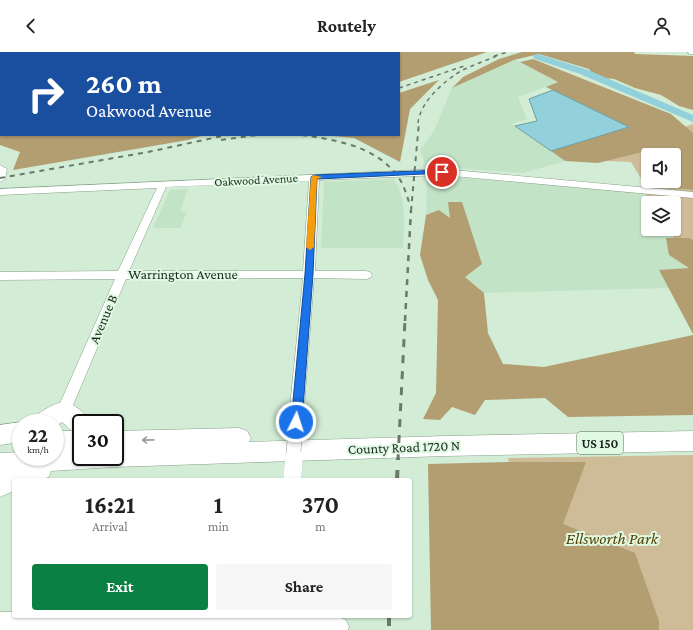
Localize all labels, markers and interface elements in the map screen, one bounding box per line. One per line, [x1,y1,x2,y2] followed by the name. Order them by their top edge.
[20,15,42,37] icon: back
[651,15,673,37] icon: person
[317,16,376,36] text: Routely
[20,68,72,120] icon: right
[86,68,162,99] text: 260 m
[86,101,212,121] text: Oakwood Avenue
[641,148,681,236] map controls
[641,148,681,188] button: sound
[425,155,459,189] pin
[431,161,453,183] icon: arrive
[214,171,298,189] street label: Oakwood Avenue
[641,196,681,236] button: layers
[128,266,238,282] street label: Warrington Avenue
[86,292,121,346] street label: Avenue B
[275,401,317,443] position arrow
[72,414,124,466] speed limit sign: 30
[28,424,48,446] text: 22
[577,432,623,454] road number: US 150
[142,436,155,444] one-way arrow
[348,437,460,457] street label: County Road 1720 N
[27,444,49,455] text: km/h
[85,491,135,518] text: 16:21
[214,491,223,518] text: 1
[302,491,339,518] text: 370
[92,519,128,534] text: Arrival
[208,519,229,534] text: min
[315,519,326,534] text: m
[566,529,660,548] park label: Ellsworth Park
[32,564,208,610] button: Exit
[216,564,392,610] button: Share

